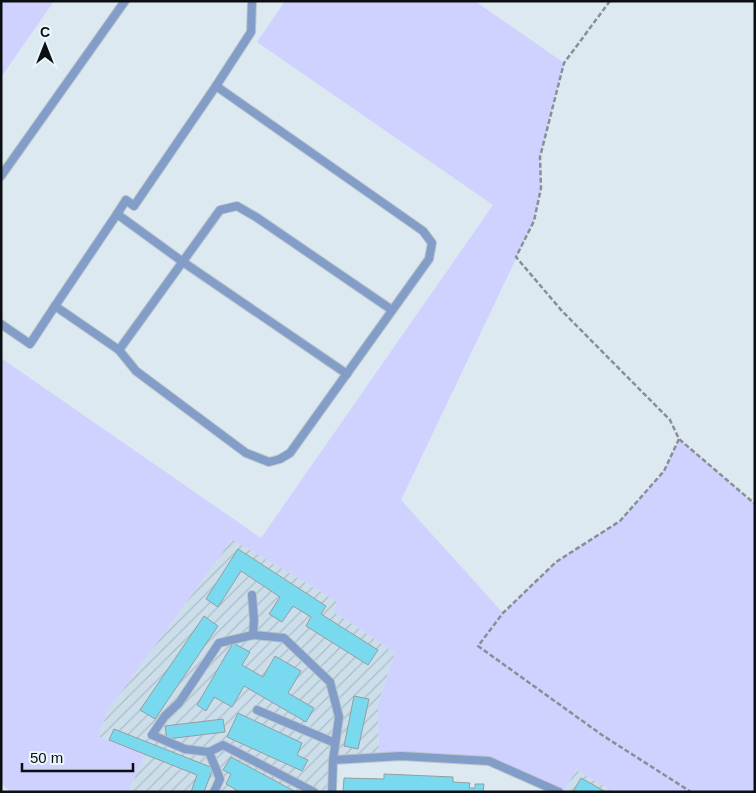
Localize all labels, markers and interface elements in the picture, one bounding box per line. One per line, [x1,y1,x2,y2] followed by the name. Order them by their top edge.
[20,20,70,70] north arrow
[40,24,50,40] text: С
[22,740,134,772] scale bar
[30,749,63,766] text: 50 m

